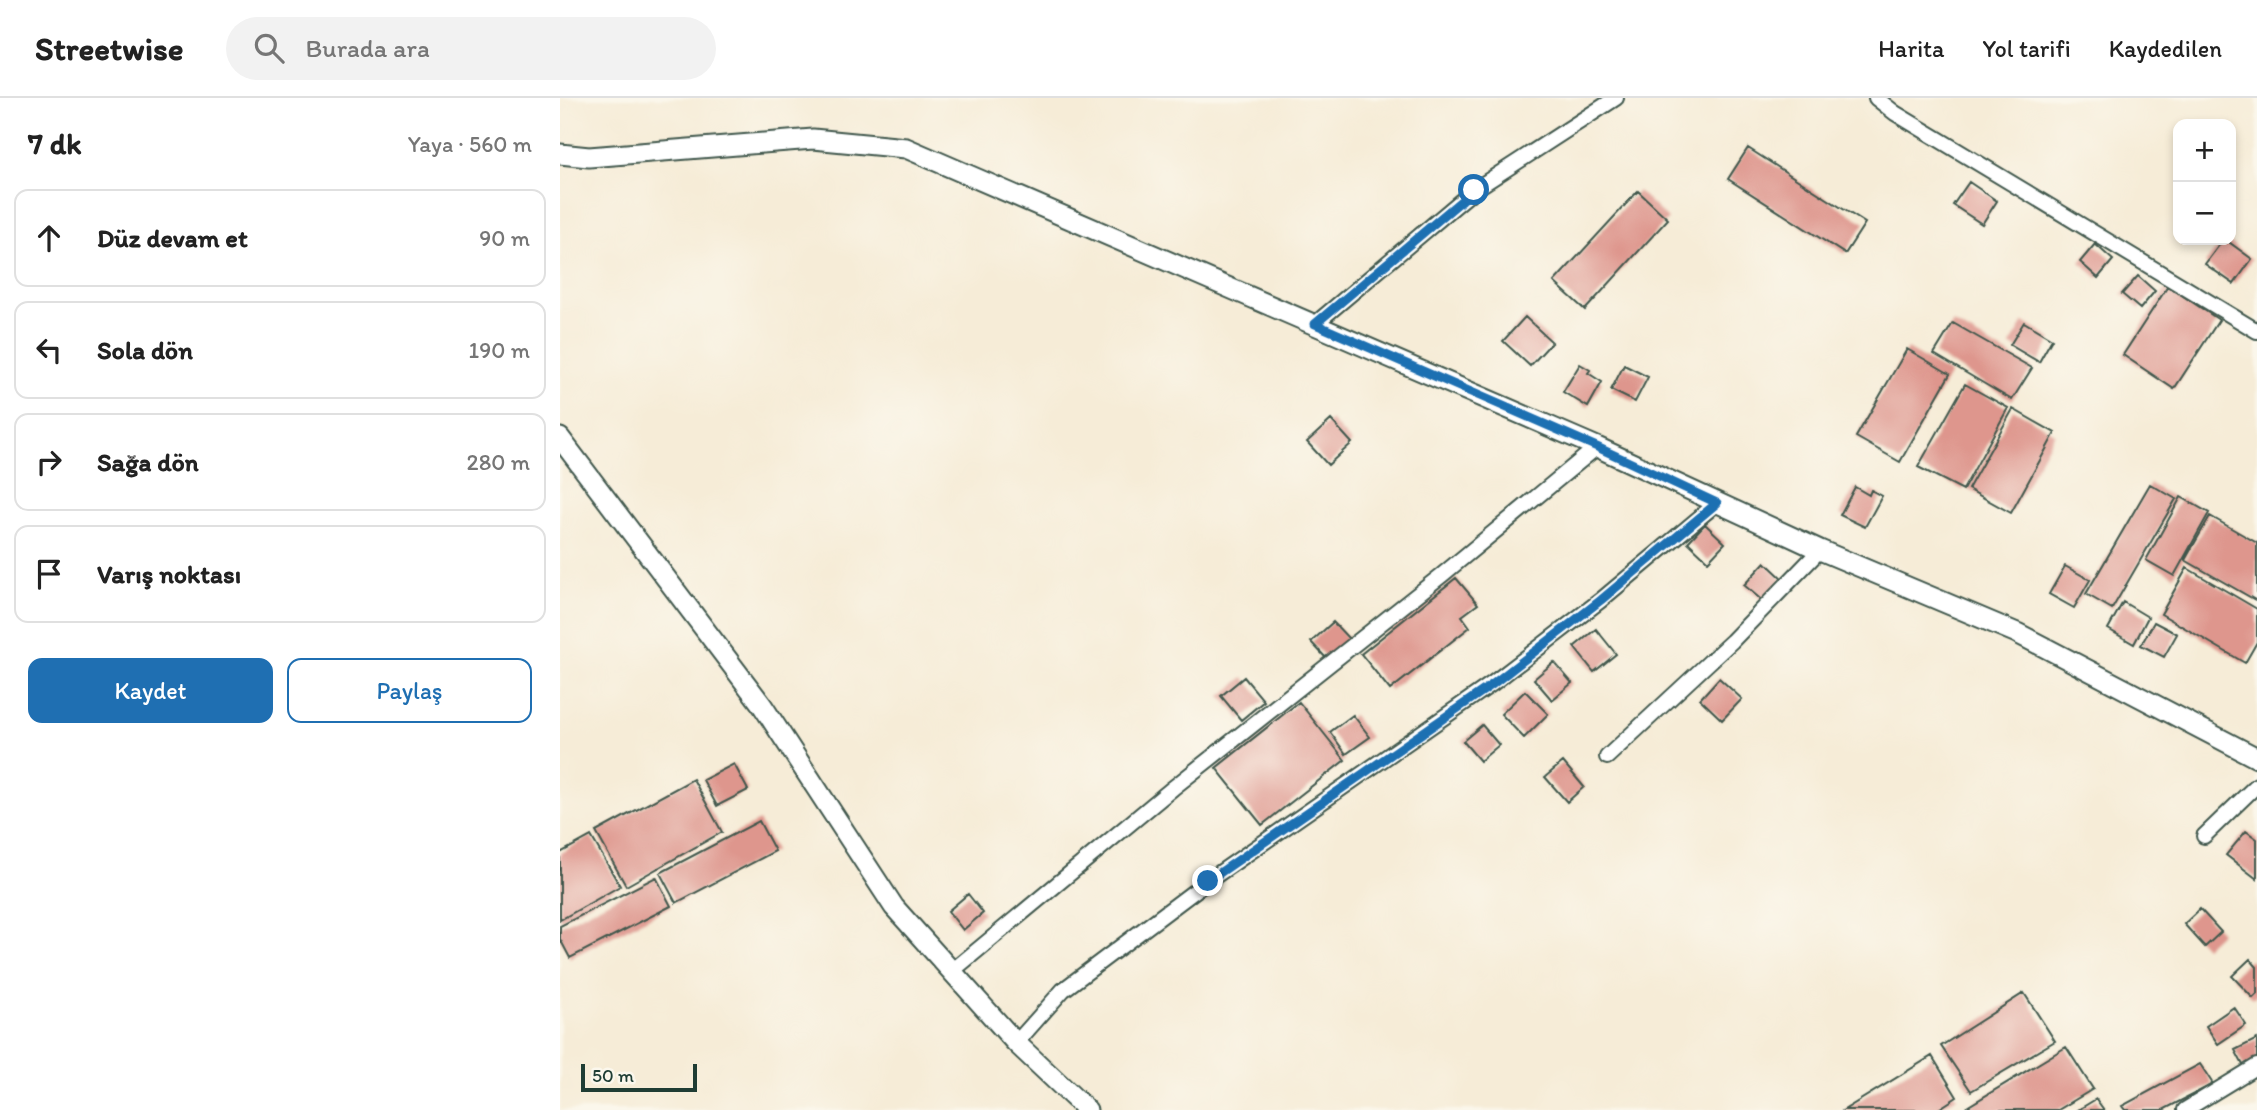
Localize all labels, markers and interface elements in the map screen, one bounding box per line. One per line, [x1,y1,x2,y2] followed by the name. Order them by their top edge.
[226,17,716,80] search box
[35,29,184,68] text: Streetwise
[250,29,288,67] icon: search
[306,32,430,64] text: Burada ara
[1878,34,1944,63] text: Harita
[1982,34,2071,63] text: Yol tarifi
[2109,34,2222,63] text: Kaydedilen
[2173,119,2236,245] map controls
[2173,119,2236,182] button: +
[28,125,82,162] text: 7 dk
[408,130,532,158] text: Yaya · 560 m
[1458,174,1489,205] route start
[2173,182,2236,245] button: −
[30,219,68,257] icon: ahead
[97,222,248,254] text: Düz devam et
[479,224,530,252] text: 90 m
[30,331,68,369] icon: left
[97,334,193,366] text: Sola dön
[469,336,530,364] text: 190 m
[30,443,68,481] icon: right
[97,446,199,478] text: Sağa dön
[467,448,530,476] text: 280 m
[30,555,68,593] icon: arrive
[97,558,241,590] text: Varış noktası
[28,658,273,723] button: Kaydet
[287,658,532,723] button: Paylaş
[1192,865,1223,896] route end
[581,1061,696,1093] scale bar
[592,1064,634,1087] text: 50 m

